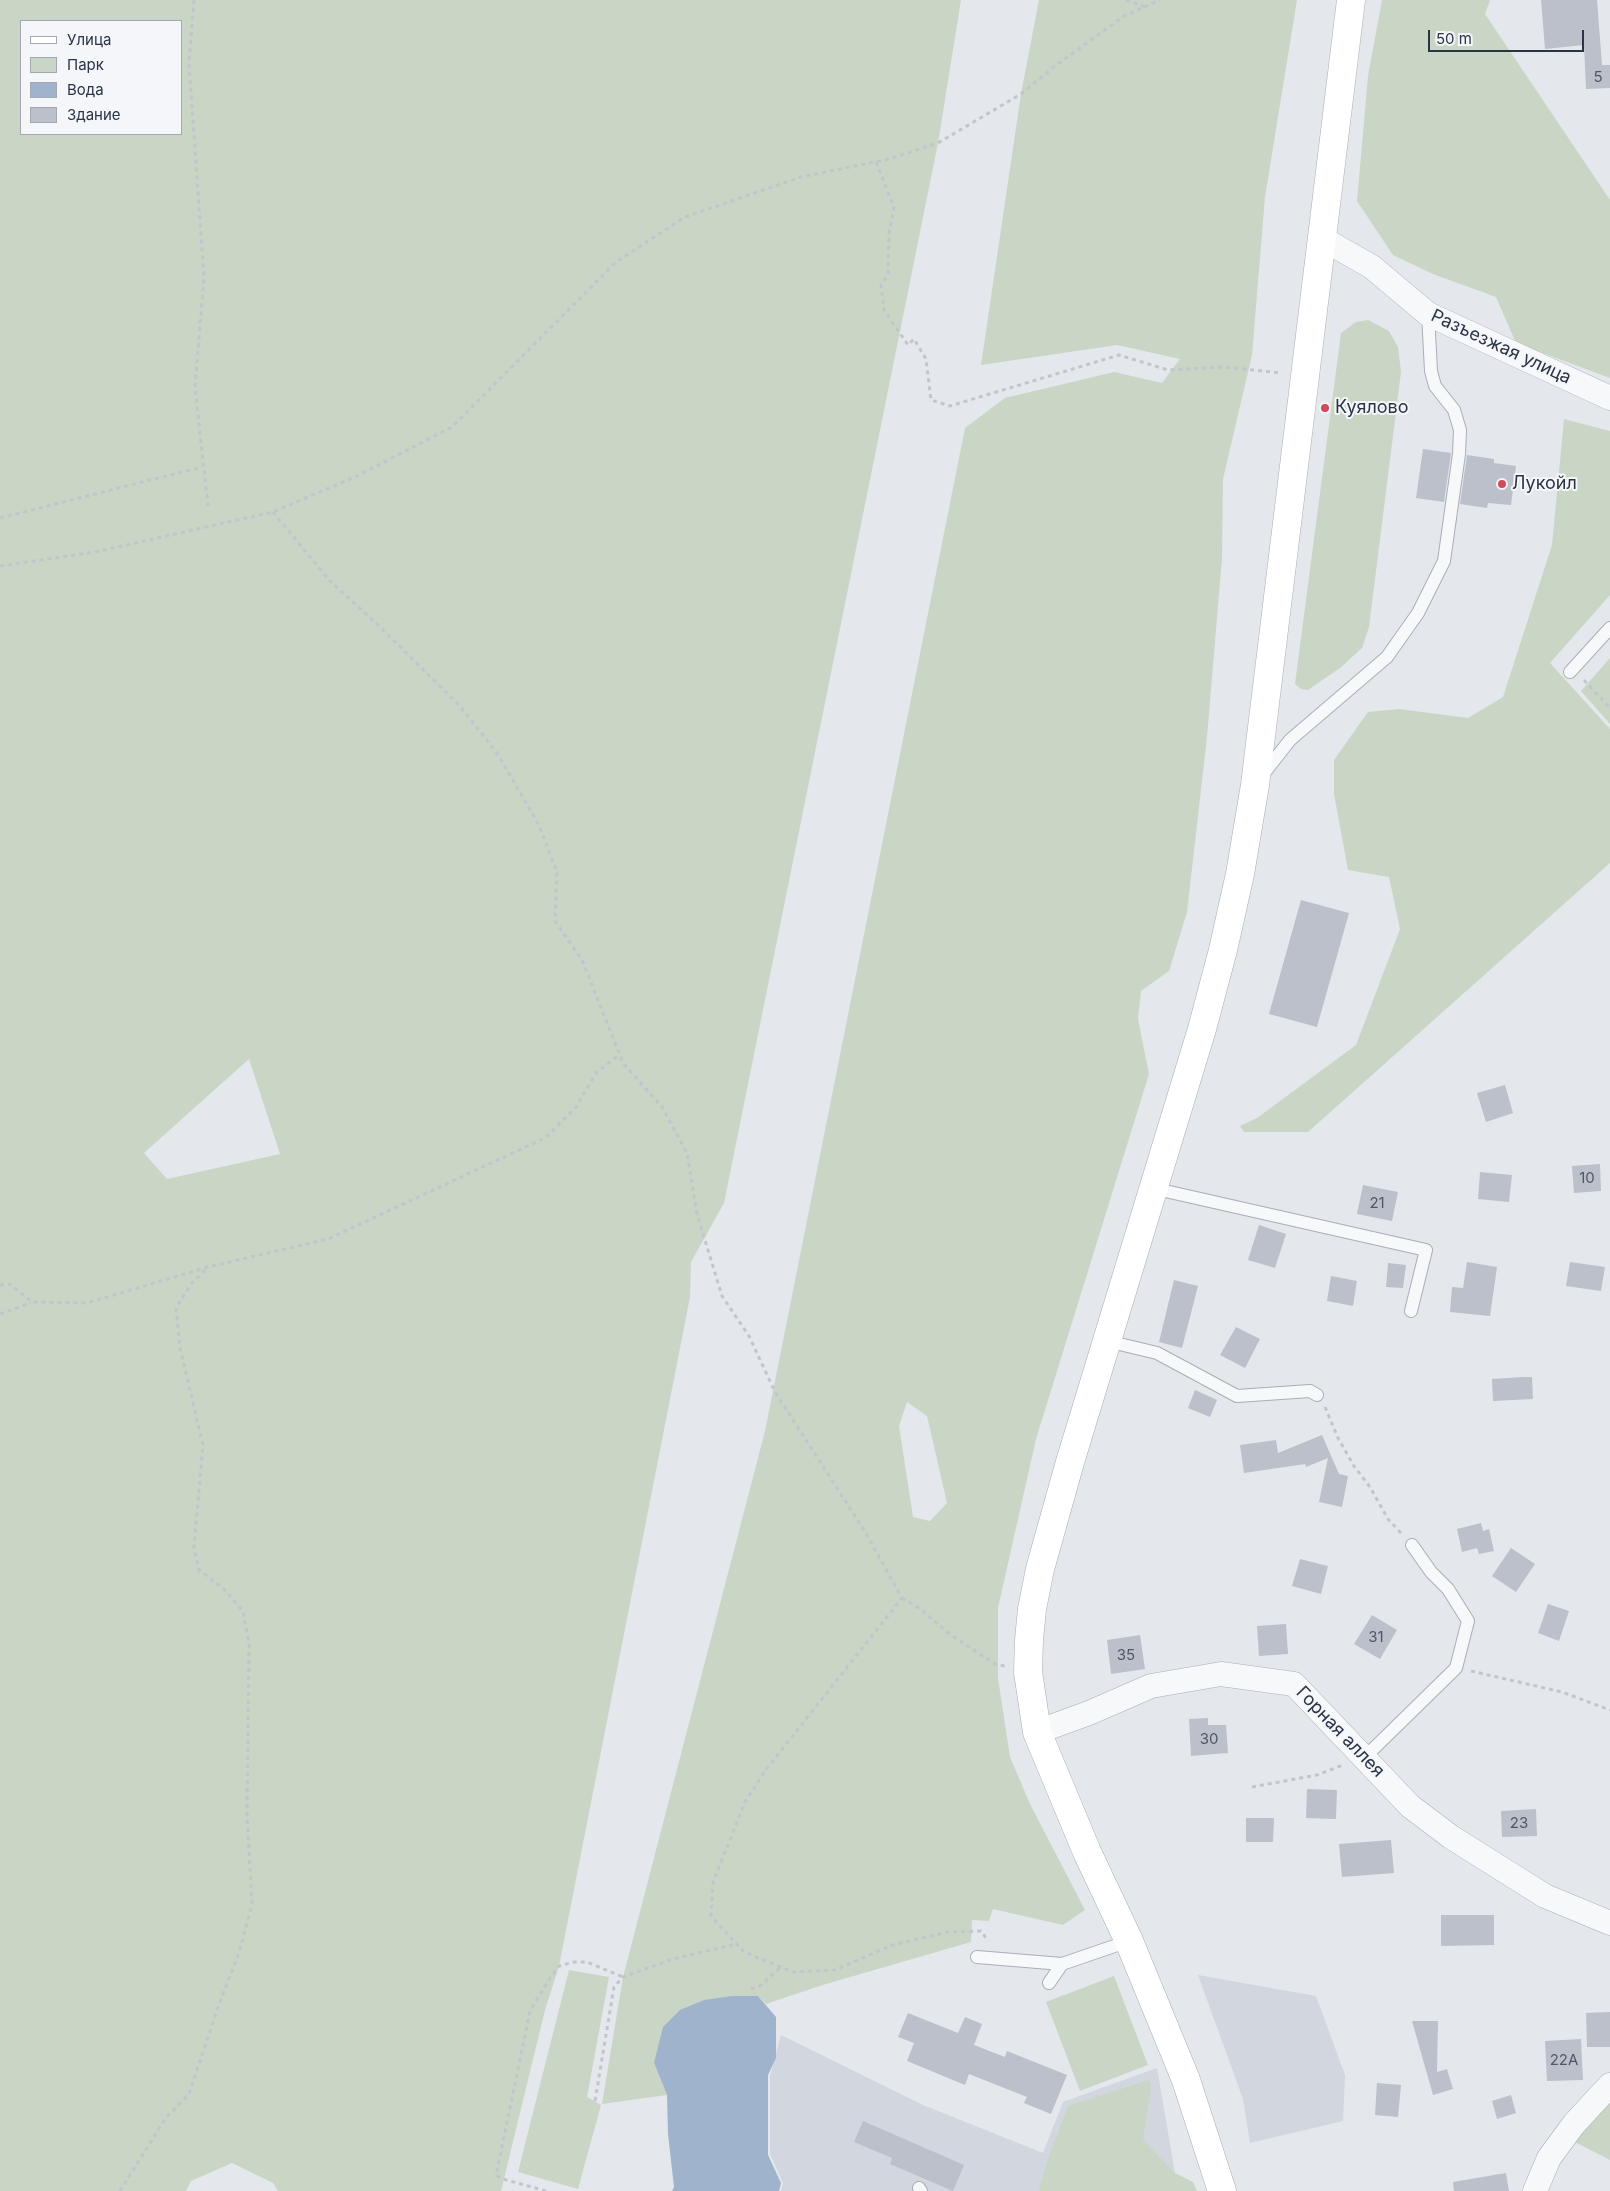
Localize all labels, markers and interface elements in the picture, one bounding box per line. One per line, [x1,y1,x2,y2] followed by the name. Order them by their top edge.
[20,20,182,135] legend
[1430,20,1586,52] scale bar
[1436,29,1472,48] text: 50 m
[67,30,111,49] text: Улица
[67,55,104,74] text: Парк
[1593,68,1603,86] house number: 5
[67,80,104,99] text: Вода
[67,105,121,124] text: Здание
[1427,305,1575,389] street label: Разъезжая улица
[1335,397,1409,419] place label: Куялово
[1319,402,1331,414] marker: Куялово
[1512,473,1577,495] place label: Лукойл
[1496,478,1508,490] marker: Лукойл
[1579,1169,1595,1187] house number: 10
[1369,1194,1385,1212] house number: 21
[1368,1628,1384,1646] house number: 31
[1117,1646,1135,1664] house number: 35
[1291,1682,1389,1782] street label: Горная аллея
[1200,1730,1218,1748] house number: 30
[1510,1814,1528,1832] house number: 23
[1550,2051,1578,2069] house number: 22А

